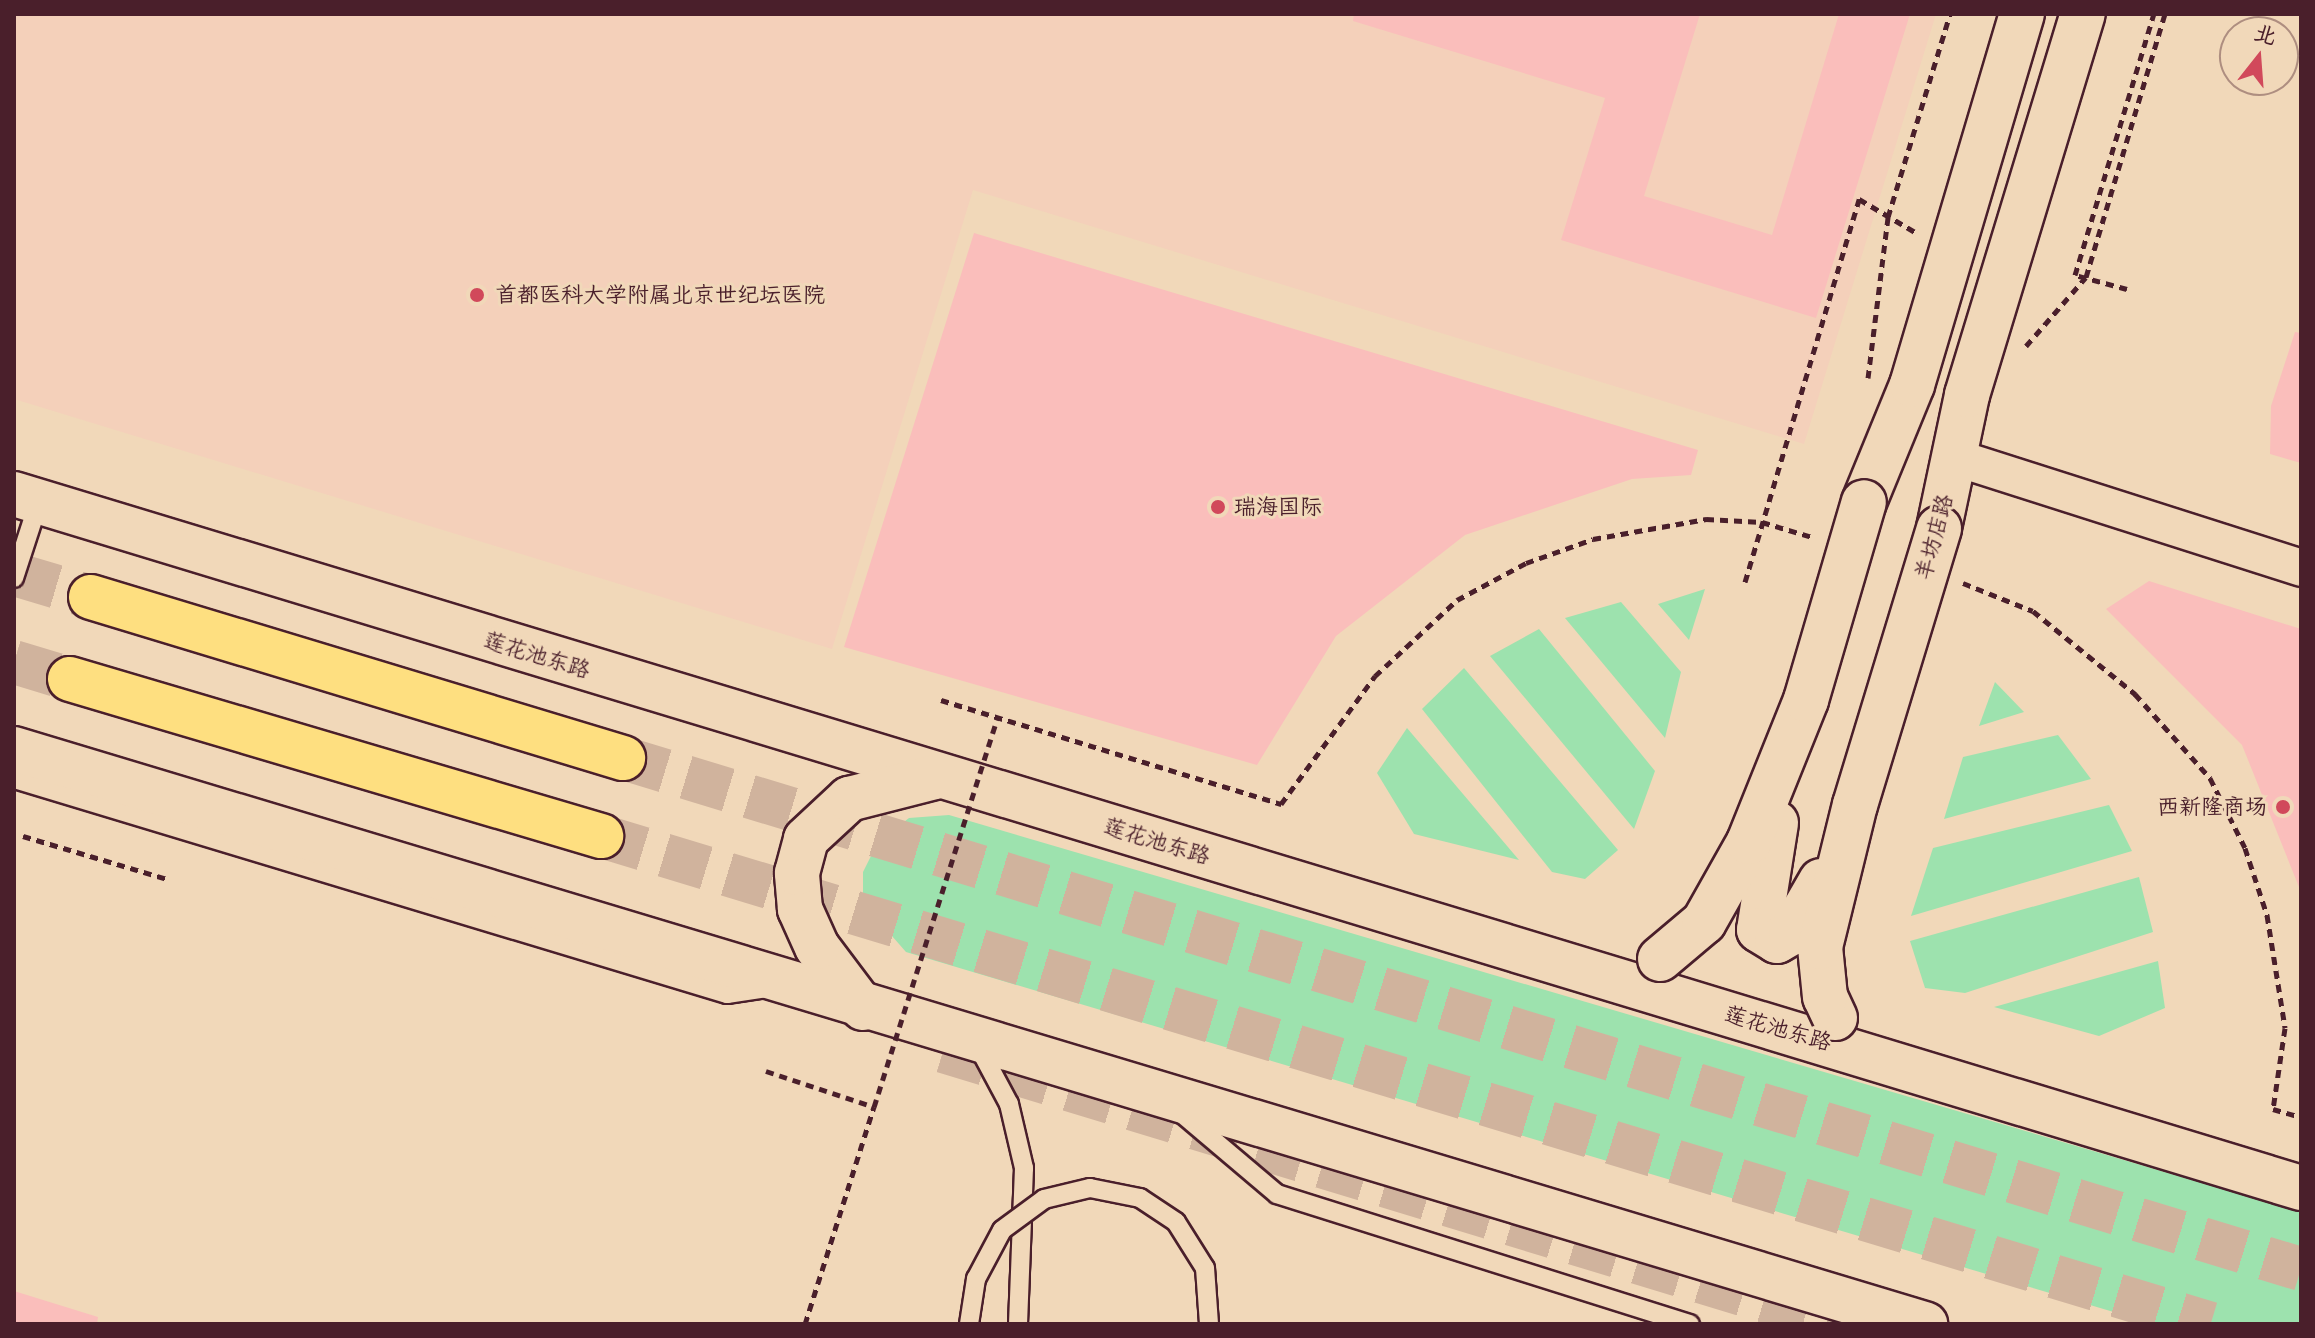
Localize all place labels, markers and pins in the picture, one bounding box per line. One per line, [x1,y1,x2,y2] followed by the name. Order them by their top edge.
[495,282,825,308] place label: 首都医科大学附属北京世纪坛医院
[466,284,488,306] marker: 首都医科大学附属北京世纪坛医院
[1234,494,1322,520] place label: 瑞海国际
[1209,498,1227,516] marker: 瑞海国际
[2157,794,2267,820] place label: 西新隆商场
[2274,798,2292,816] marker: 西新隆商场

